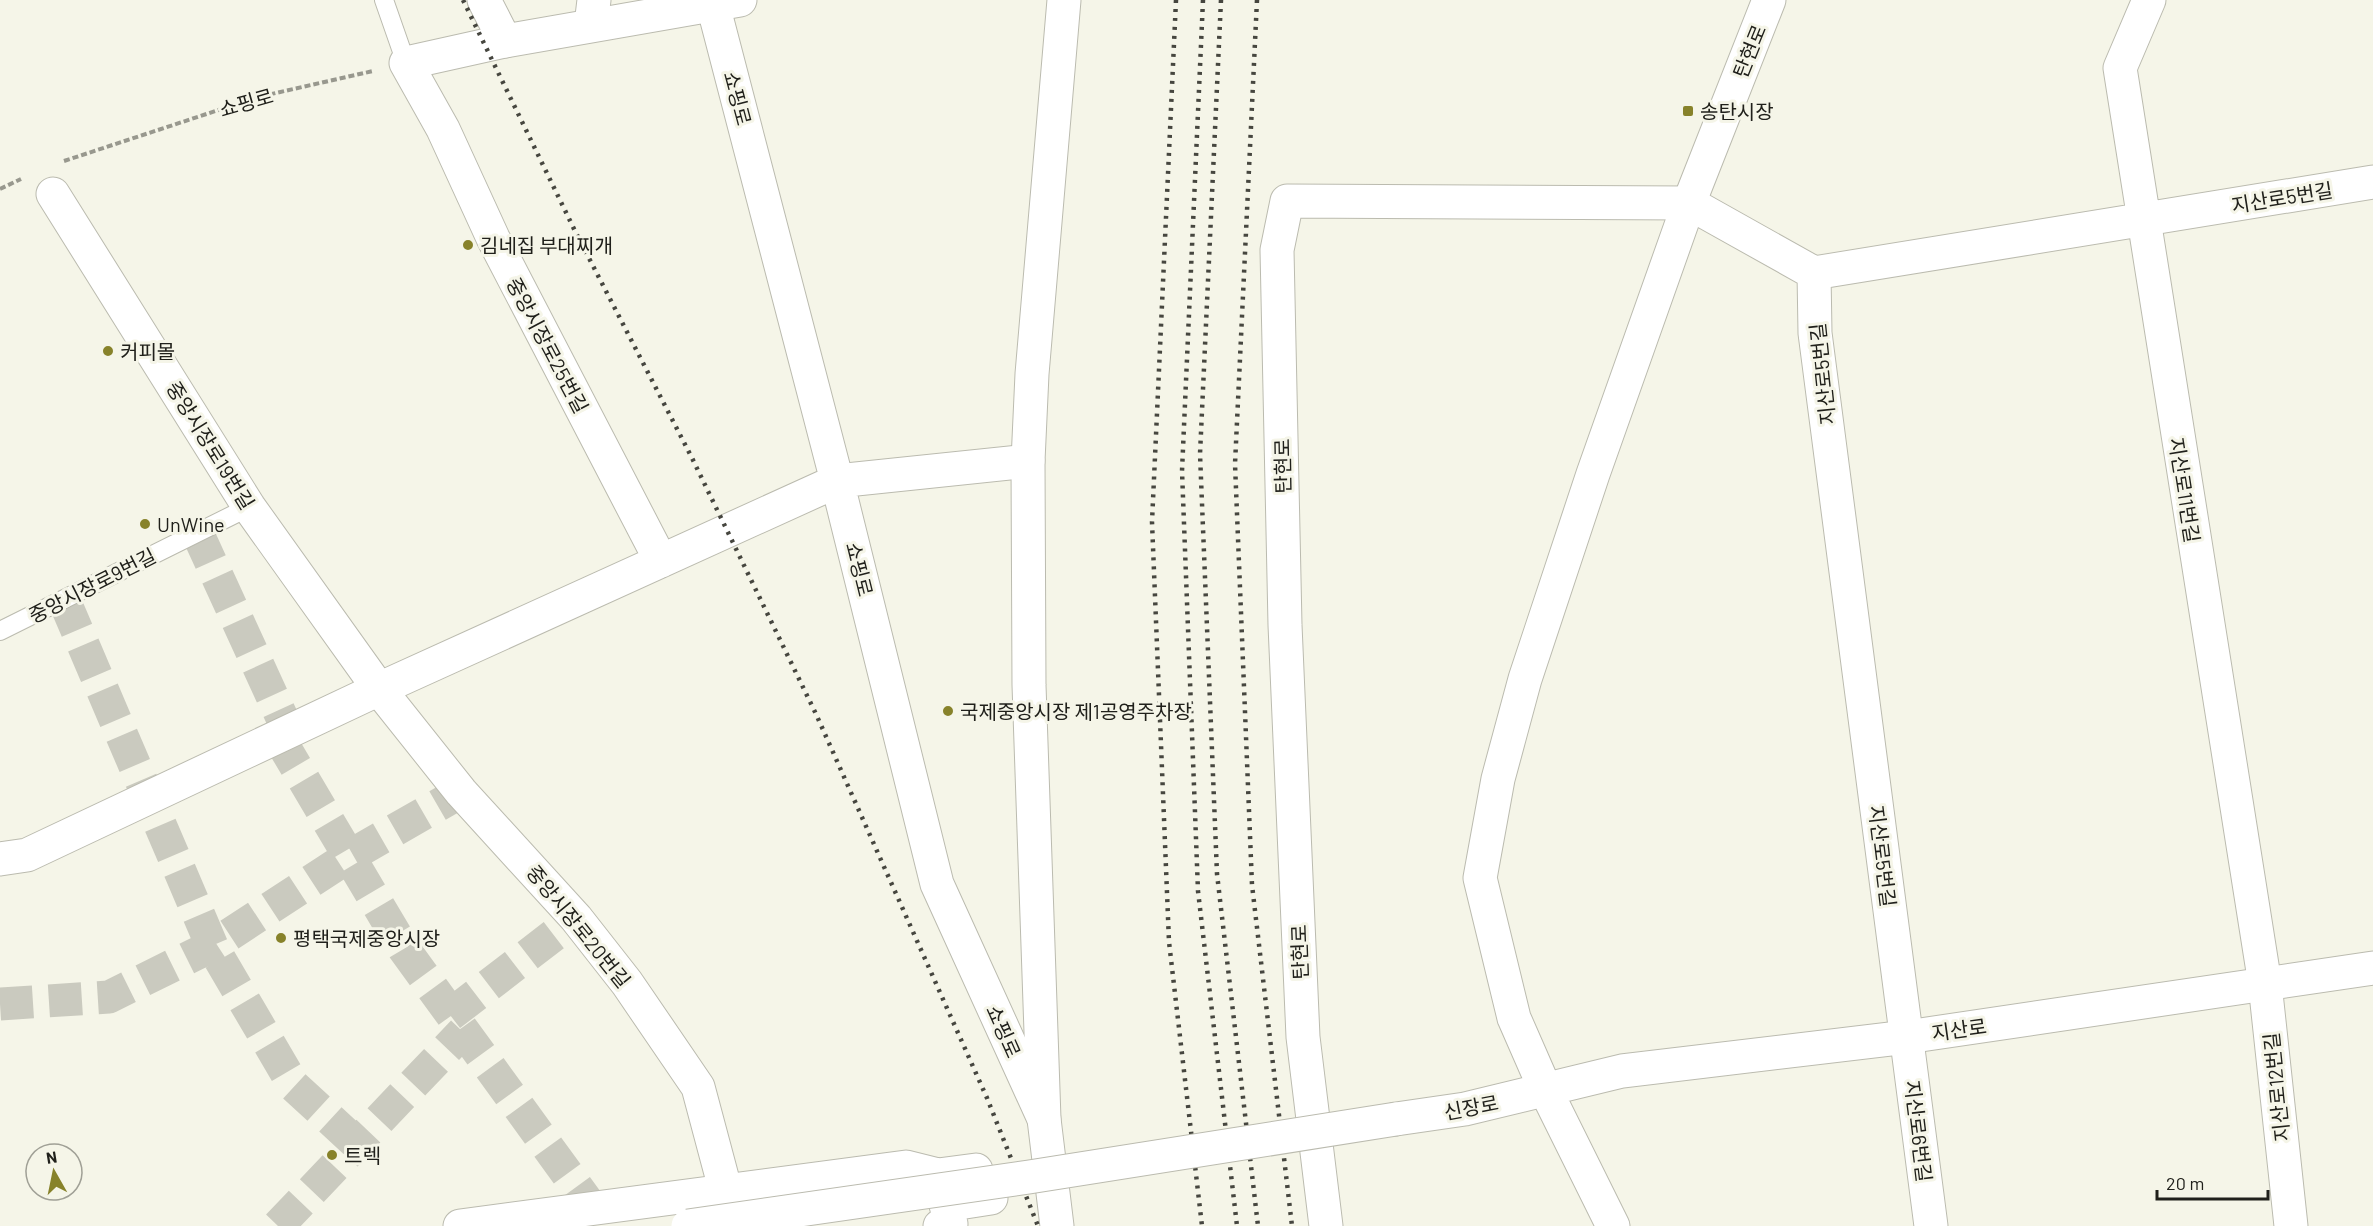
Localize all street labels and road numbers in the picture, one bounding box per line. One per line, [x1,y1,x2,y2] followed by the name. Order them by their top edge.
[1728,21,1770,81] street label: 탄현로
[719,68,757,128] street label: 쇼핑로
[216,83,276,121] street label: 쇼핑로
[2230,177,2334,217] street label: 지산로5번길
[502,273,594,417] street label: 중앙시장로25번길
[1805,322,1839,426] street label: 지산로5번길
[162,377,260,513] street label: 중앙시장로19번길
[2165,436,2205,544] street label: 지산로11번길
[1270,438,1294,494] street label: 탄현로
[842,539,878,599] street label: 쇼핑로
[25,543,159,627] street label: 중앙시장로9번길
[1865,804,1901,908] street label: 지산로5번길
[522,860,636,992] street label: 중앙시장로20번길
[1286,924,1312,980] street label: 탄현로
[982,1001,1026,1061] street label: 쇼핑로
[1930,1013,1988,1045] street label: 지산로
[2258,1031,2294,1143] street label: 지산로12번길
[1901,1079,1937,1183] street label: 지산로6번길
[1442,1090,1500,1124] street label: 신장로

